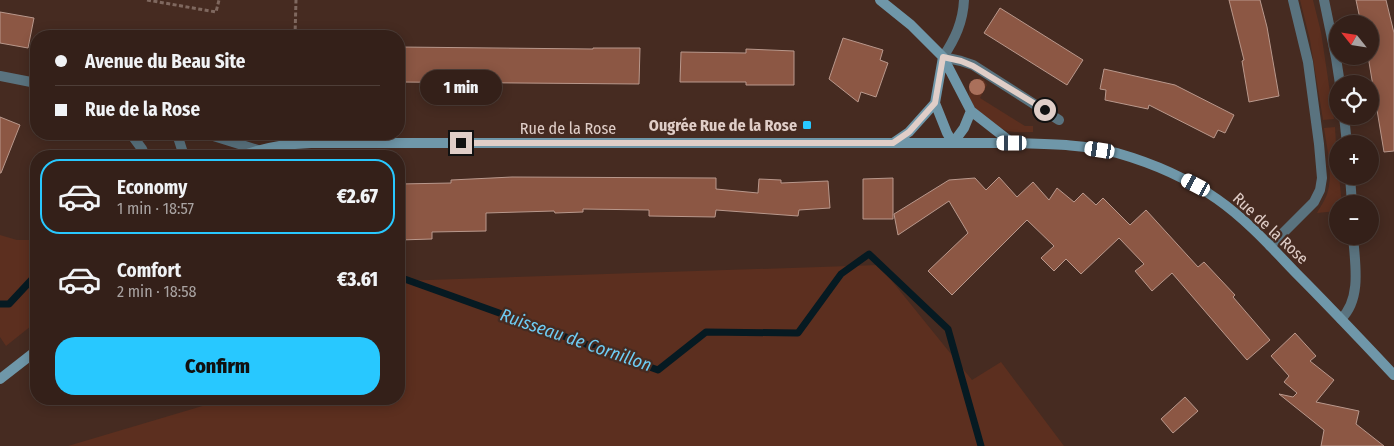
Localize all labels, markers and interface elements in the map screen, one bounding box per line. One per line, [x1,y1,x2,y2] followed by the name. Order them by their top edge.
[1329,15,1379,65] north arrow
[1329,15,1379,245] map controls
[85,50,245,73] text: Avenue du Beau Site
[420,70,502,106] callout: 1 min
[1329,75,1379,125] button: locate
[444,78,478,97] text: 1 min
[85,98,200,121] text: Rue de la Rose
[1034,99,1056,121] route start
[649,116,797,135] place label: Ougrée Rue de la Rose
[520,119,616,138] street label: Rue de la Rose
[801,119,813,131] marker: Ougrée Rue de la Rose
[450,132,472,154] route end
[1329,135,1379,185] button: +
[997,136,1027,151] car
[1084,140,1115,160] car
[1179,171,1212,199] car
[57,174,102,219] icon: car
[117,176,187,199] text: Economy
[337,185,378,208] text: €2.67
[1229,189,1312,268] street label: Rue de la Rose
[1329,195,1379,245] button: −
[117,199,194,218] text: 1 min · 18:57
[57,257,102,302] icon: car
[117,259,181,282] text: Comfort
[337,268,378,291] text: €3.61
[117,282,197,301] text: 2 min · 18:58
[497,304,655,376] water label: Ruisseau de Cornillon
[55,337,380,395] button: Confirm

